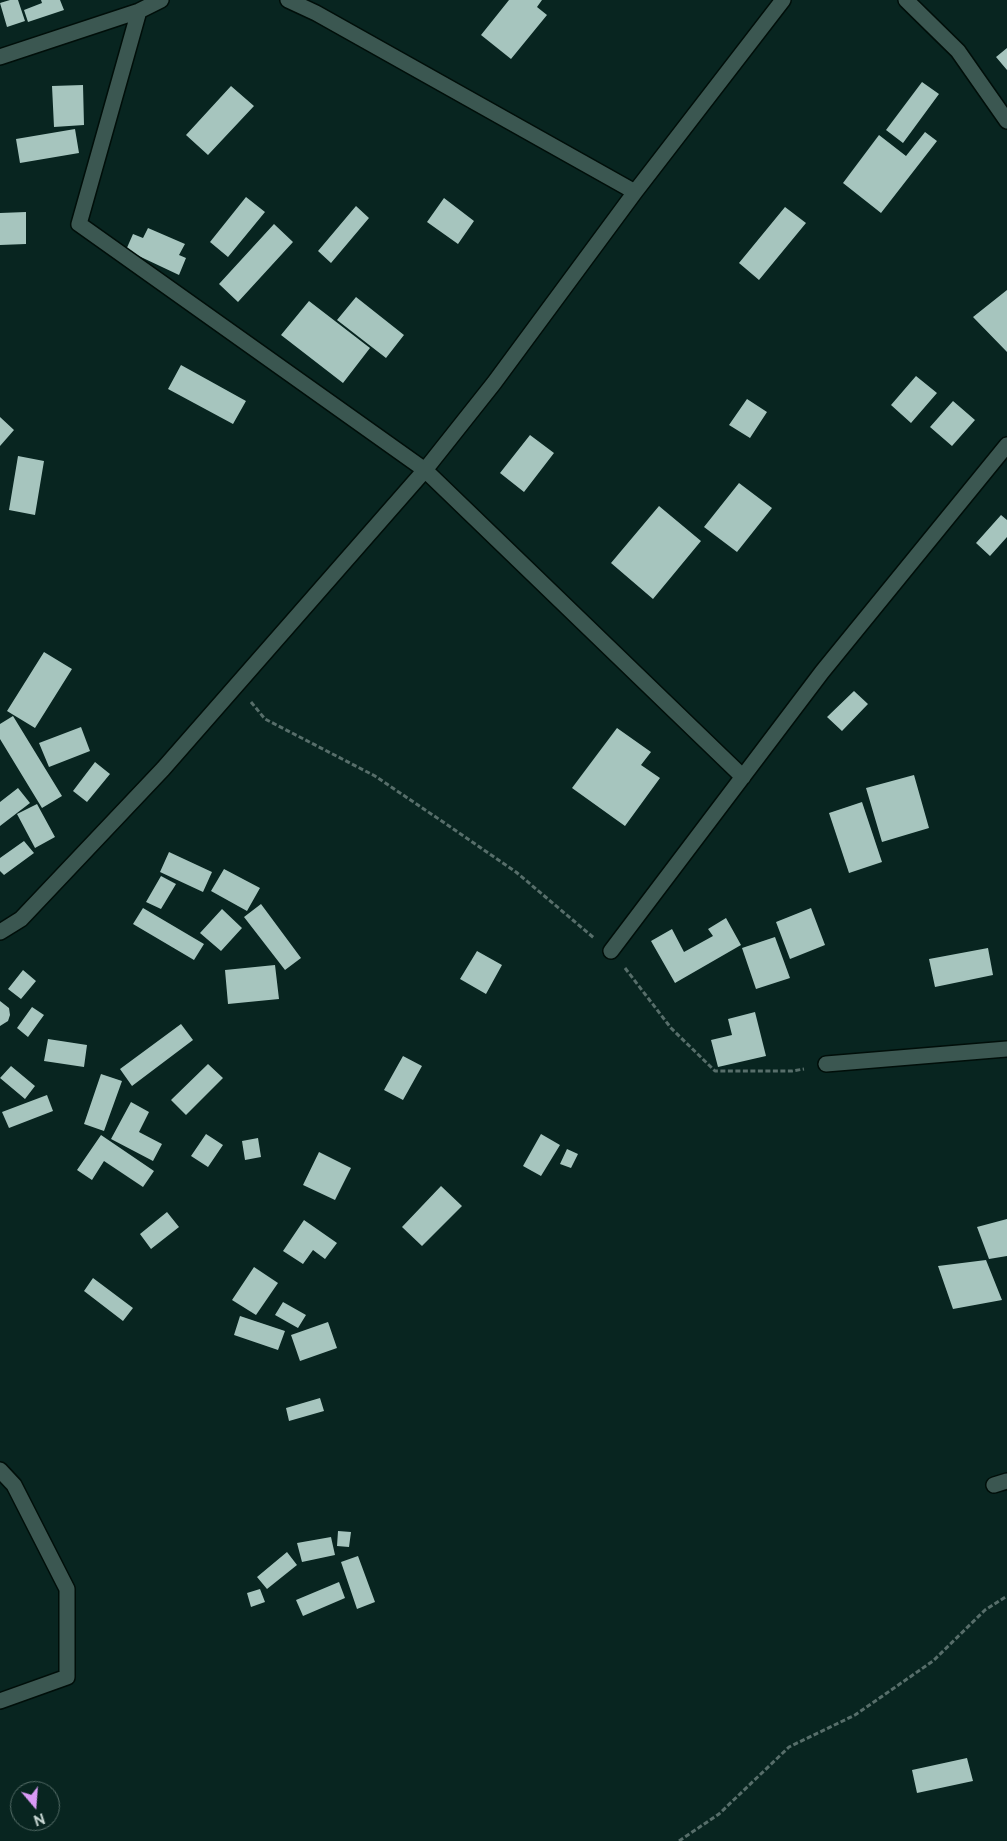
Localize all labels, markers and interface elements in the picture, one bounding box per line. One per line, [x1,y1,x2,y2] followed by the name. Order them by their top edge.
[10,1781,60,1831] north arrow
[32,1810,47,1829] text: N

